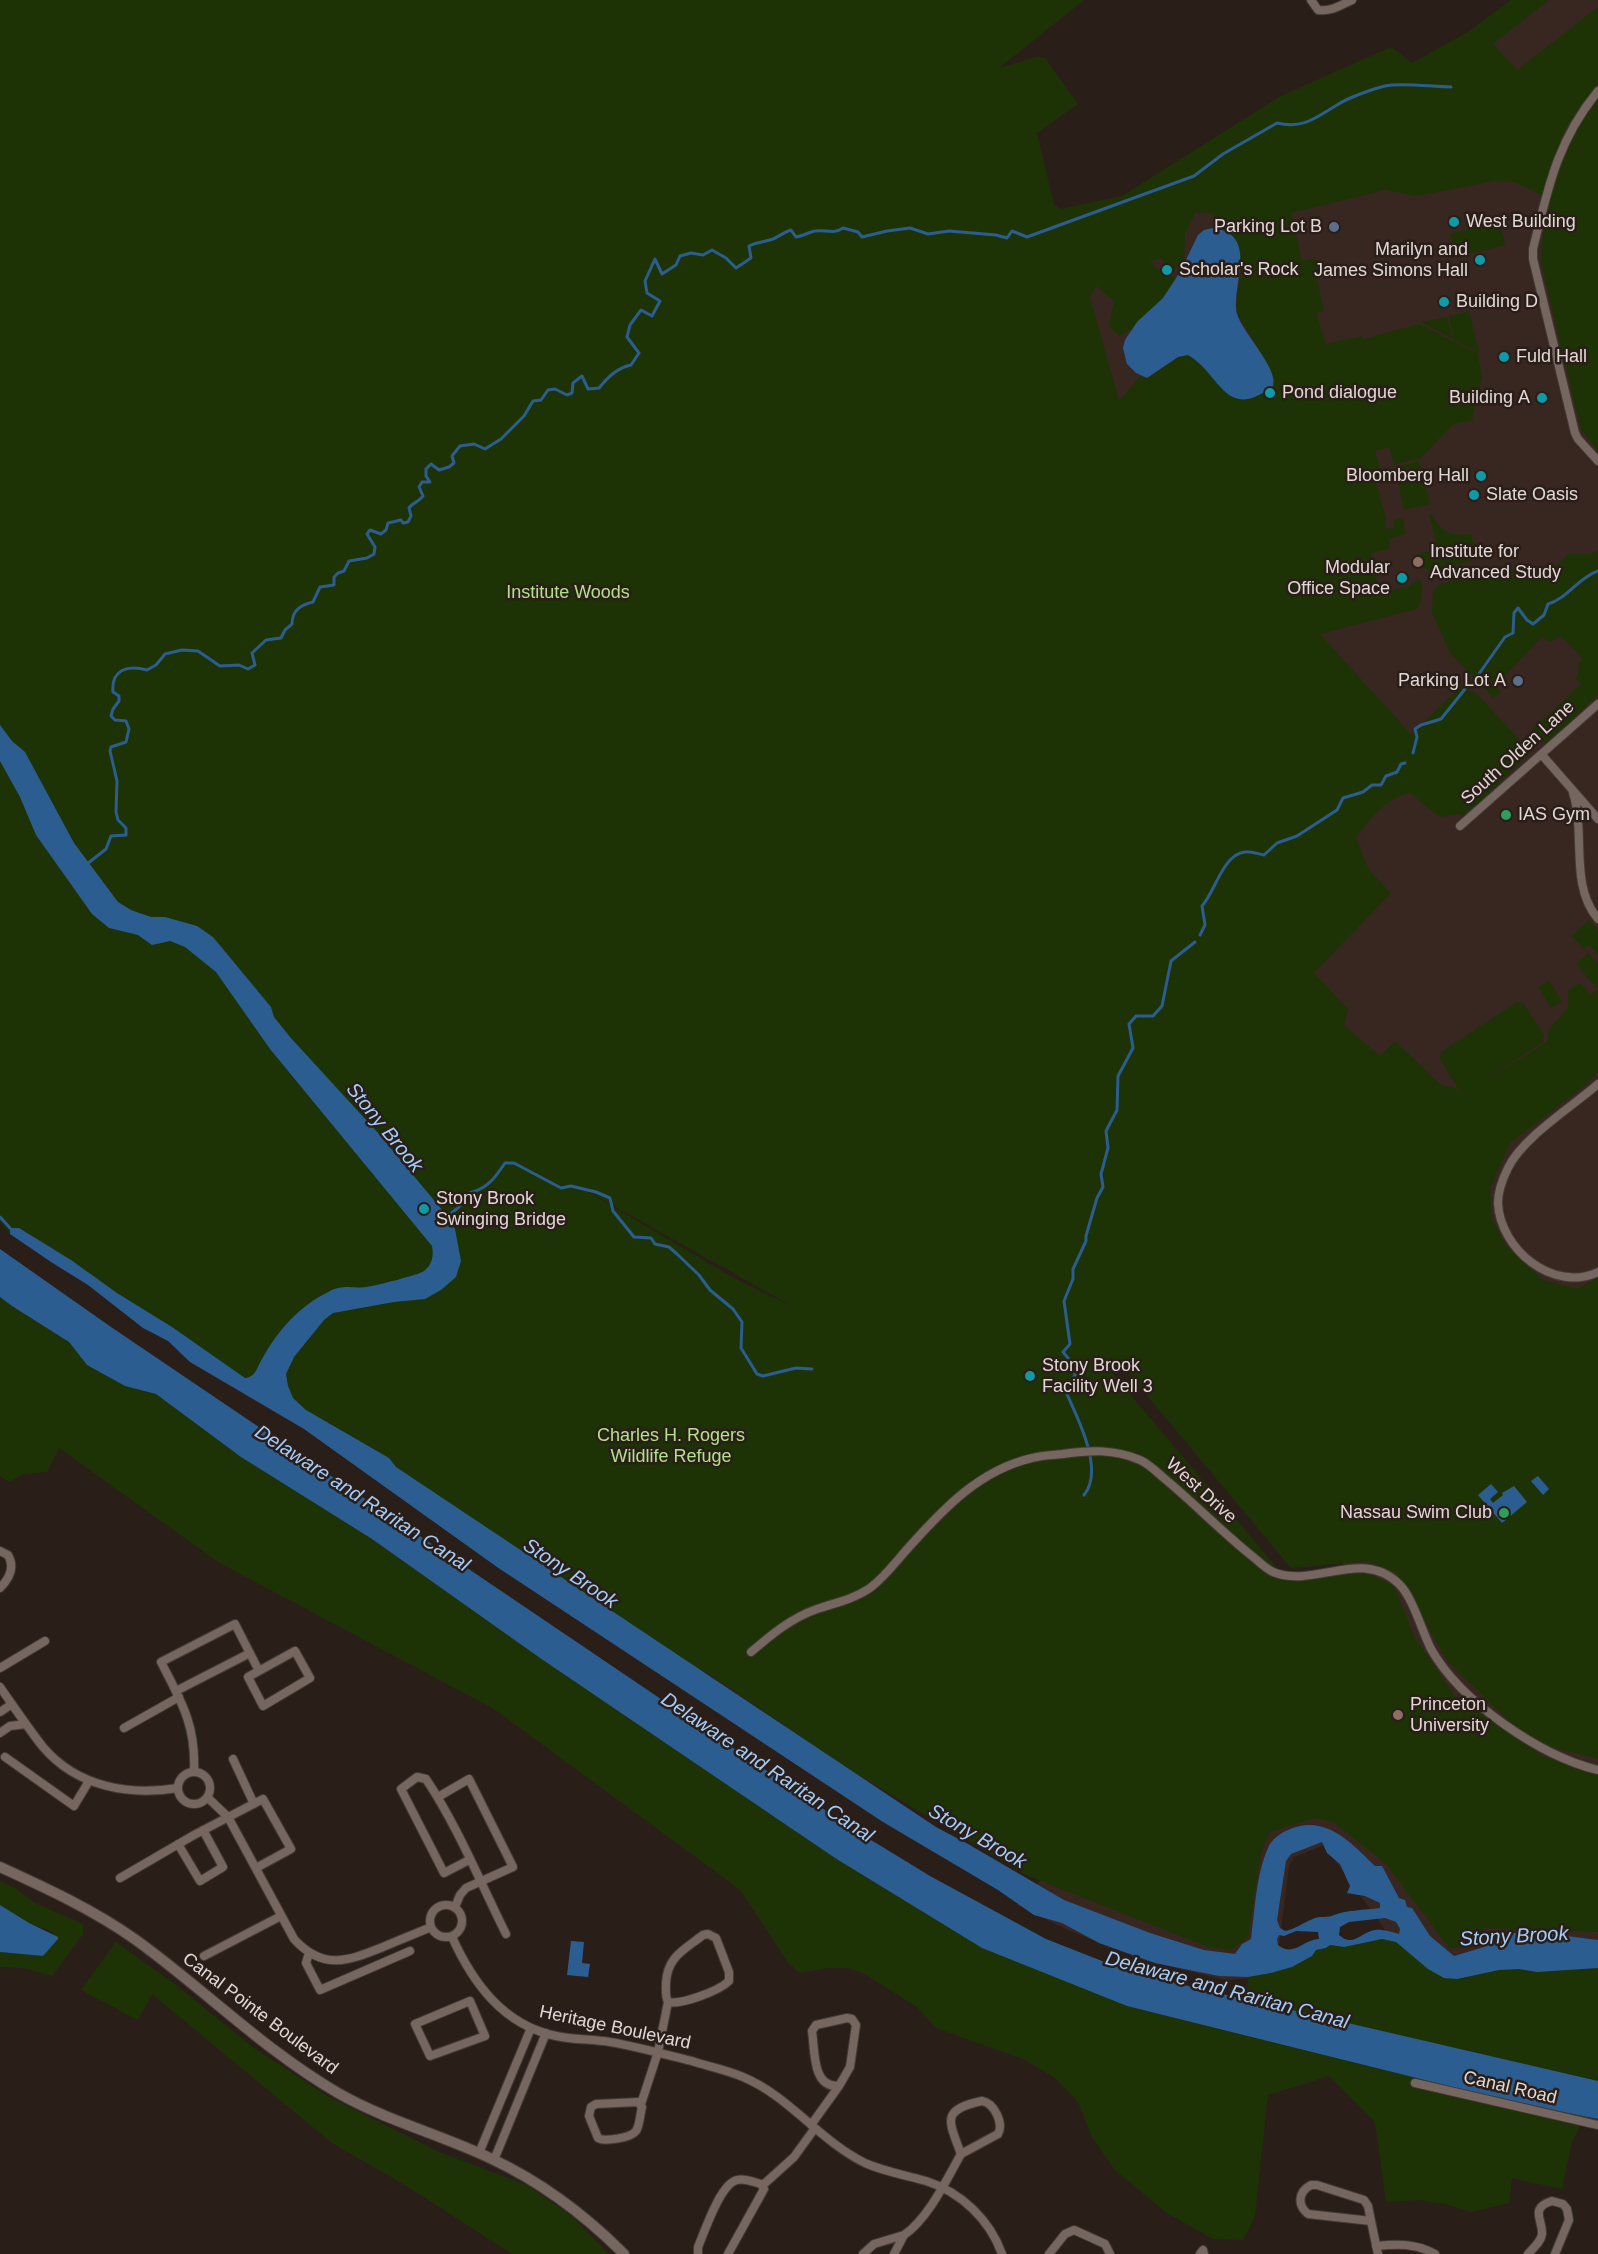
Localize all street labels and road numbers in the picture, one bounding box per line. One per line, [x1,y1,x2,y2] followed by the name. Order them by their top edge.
[1457,696,1579,810] street label: South Olden Lane
[1161,1454,1241,1528] street label: West Drive
[178,1948,342,2080] street label: Canal Pointe Boulevard
[537,2001,693,2055] street label: Heritage Boulevard
[1461,2067,1559,2109] street label: Canal Road

